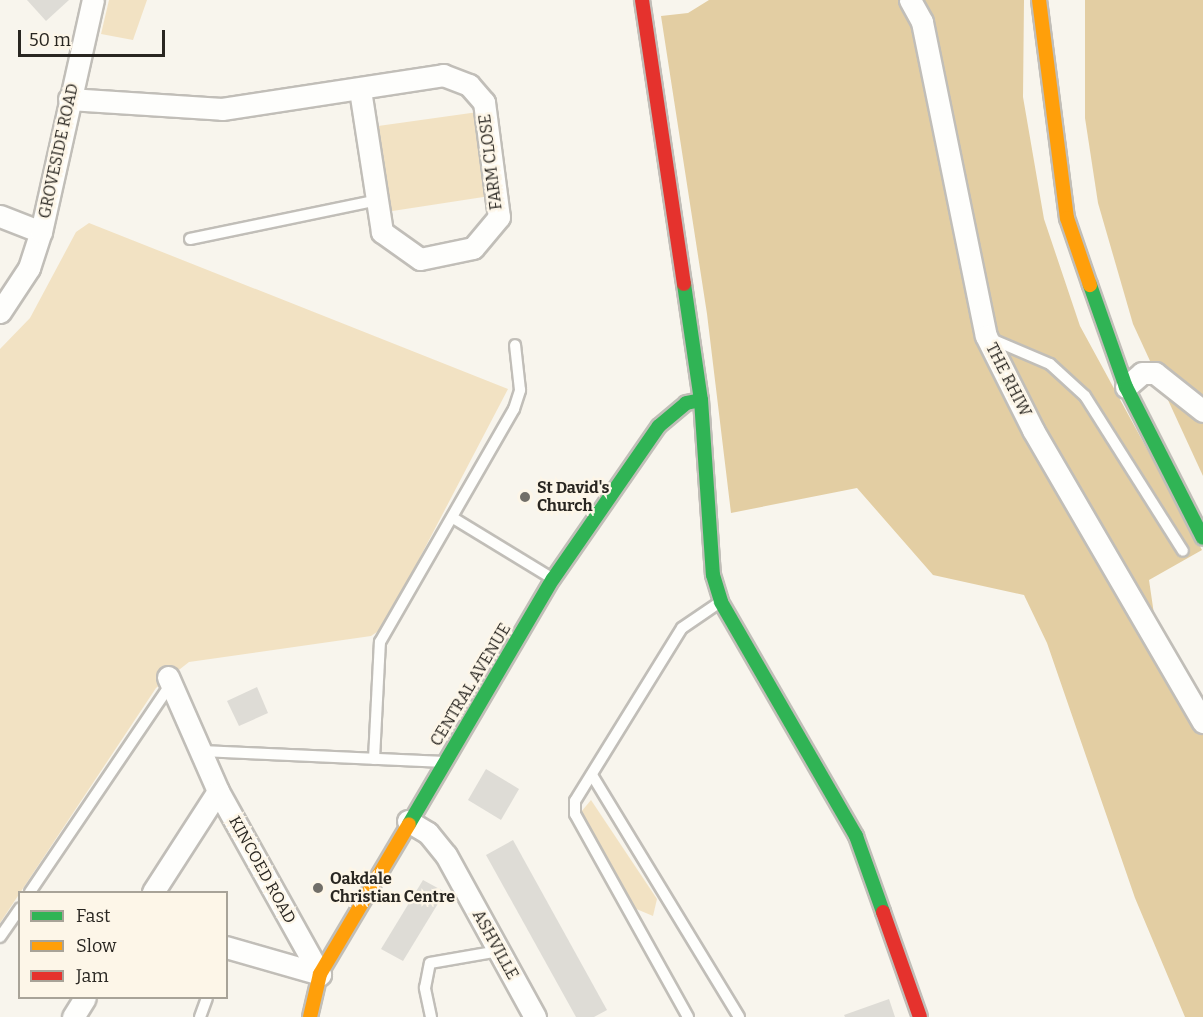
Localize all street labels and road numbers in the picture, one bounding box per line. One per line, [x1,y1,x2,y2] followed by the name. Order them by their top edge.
[35,82,83,220] street label: GROVESIDE ROAD
[476,113,506,211] street label: FARM CLOSE
[981,340,1035,420] street label: THE RHIW
[427,620,515,750] street label: CENTRAL AVENUE
[225,813,299,927] street label: KINCOED ROAD
[468,907,522,983] street label: ASHVILLE

